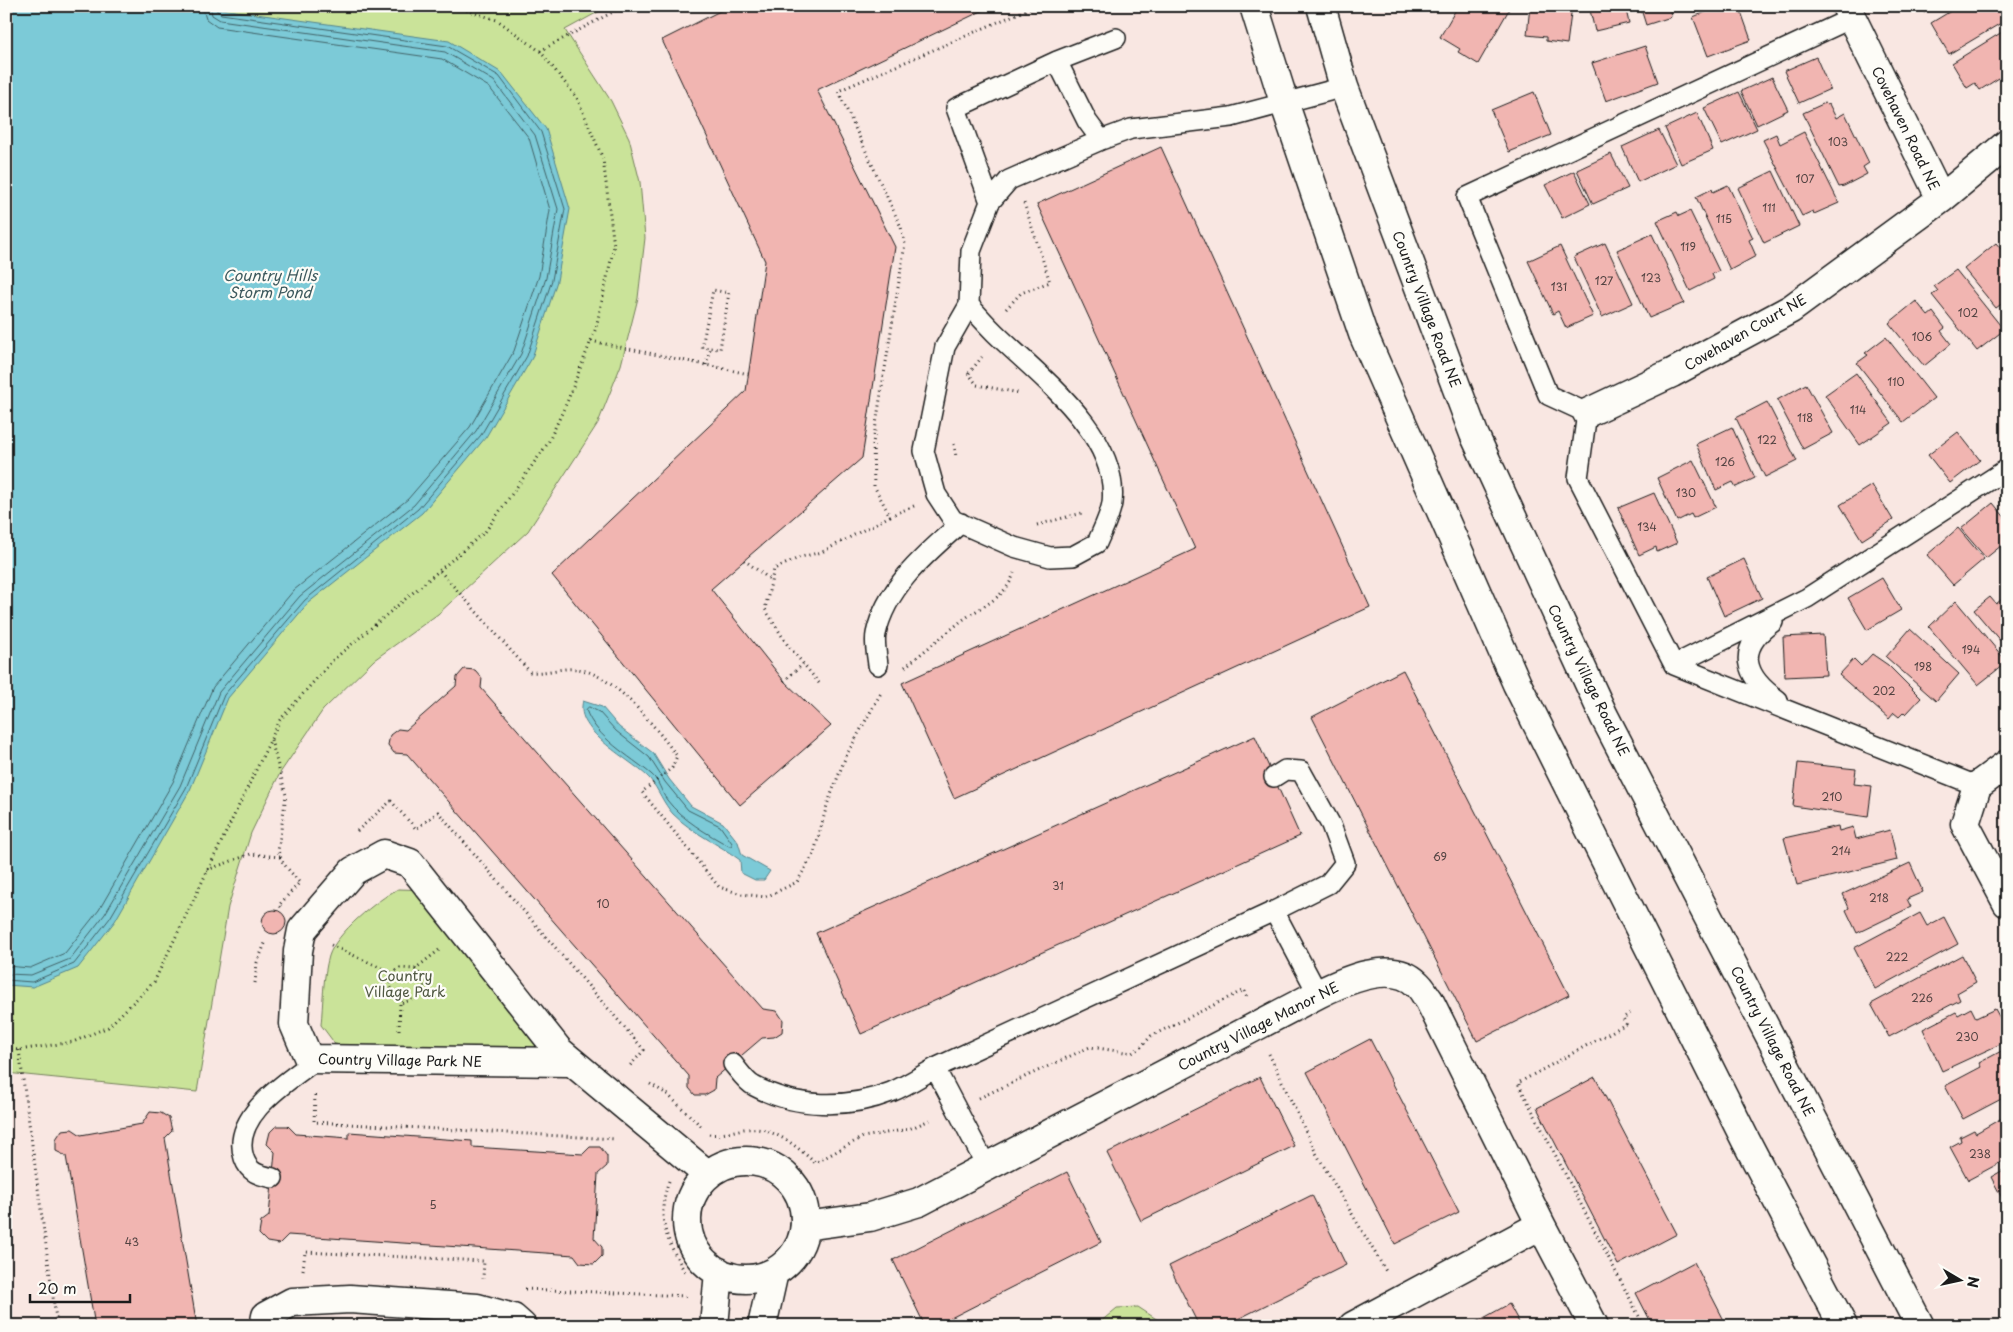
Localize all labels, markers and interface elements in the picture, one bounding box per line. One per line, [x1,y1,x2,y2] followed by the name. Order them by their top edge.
[1867,62,1945,194] street label: Covehaven Road NE
[1828,133,1848,150] house number: 103
[1796,170,1814,187] house number: 107
[1762,199,1776,216] house number: 111
[1716,210,1732,227] house number: 115
[1387,227,1467,391] street label: Country Village Road NE
[1680,238,1696,255] house number: 119
[223,263,318,303] water label: Country Hills Storm Pond
[1641,269,1661,286] house number: 123
[1595,272,1613,289] house number: 127
[1551,278,1567,295] house number: 131
[1680,288,1810,376] street label: Covehaven Court NE
[1958,304,1978,321] house number: 102
[1912,328,1933,345] house number: 106
[1887,373,1905,390] house number: 110
[1850,401,1866,418] house number: 114
[1797,409,1813,426] house number: 118
[1757,431,1777,448] house number: 122
[1715,453,1735,470] house number: 126
[1676,484,1696,501] house number: 130
[1637,518,1657,535] house number: 134
[1543,600,1635,760] street label: Country Village Road NE
[1962,641,1980,658] house number: 194
[1914,658,1932,675] house number: 198
[1872,682,1896,699] house number: 202
[1822,788,1842,805] house number: 210
[1831,842,1851,859] house number: 214
[1433,848,1447,865] house number: 69
[1052,877,1064,894] house number: 31
[1869,889,1889,906] house number: 218
[597,895,609,912] house number: 10
[1886,948,1908,965] house number: 222
[1726,962,1820,1120] street label: Country Village Road NE
[365,965,446,1002] park label: Country Village Park
[1174,976,1342,1076] street label: Country Village Manor NE
[1911,989,1933,1006] house number: 226
[1956,1028,1978,1045] house number: 230
[318,1048,483,1072] street label: Country Village Park NE
[1969,1145,1991,1162] house number: 238
[429,1196,437,1213] house number: 5
[125,1233,139,1250] house number: 43
[1936,1254,1986,1304] north arrow
[30,1272,130,1304] scale bar
[1962,1275,1985,1289] text: N
[38,1276,77,1299] text: 20 m

